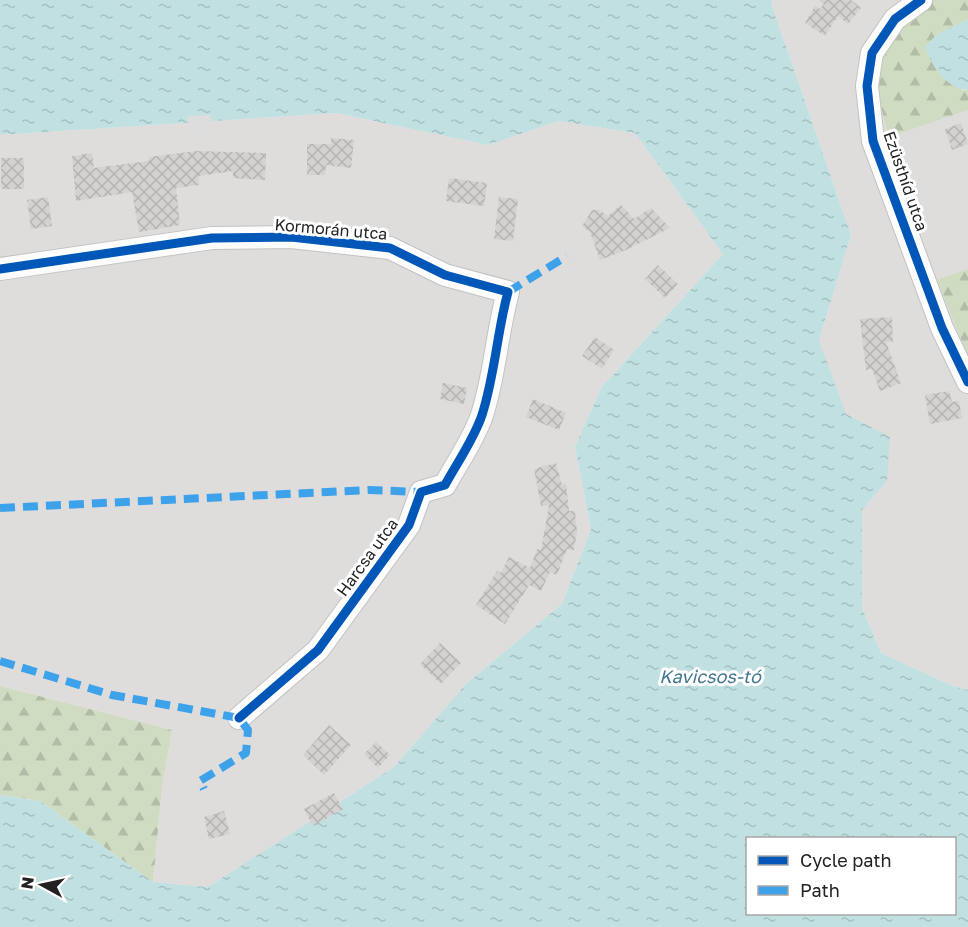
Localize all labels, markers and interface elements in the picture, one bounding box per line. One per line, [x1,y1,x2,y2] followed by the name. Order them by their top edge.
[880,128,932,234] street label: Ezüsthíd utca
[274,214,388,244] street label: Kormorán utca
[332,514,402,600] street label: Harcsa utca
[659,665,763,687] water label: Kavicsos-tó
[746,837,956,915] legend
[800,849,892,871] text: Cycle path
[12,855,72,915] north arrow
[16,875,38,890] text: N
[800,879,840,901] text: Path

